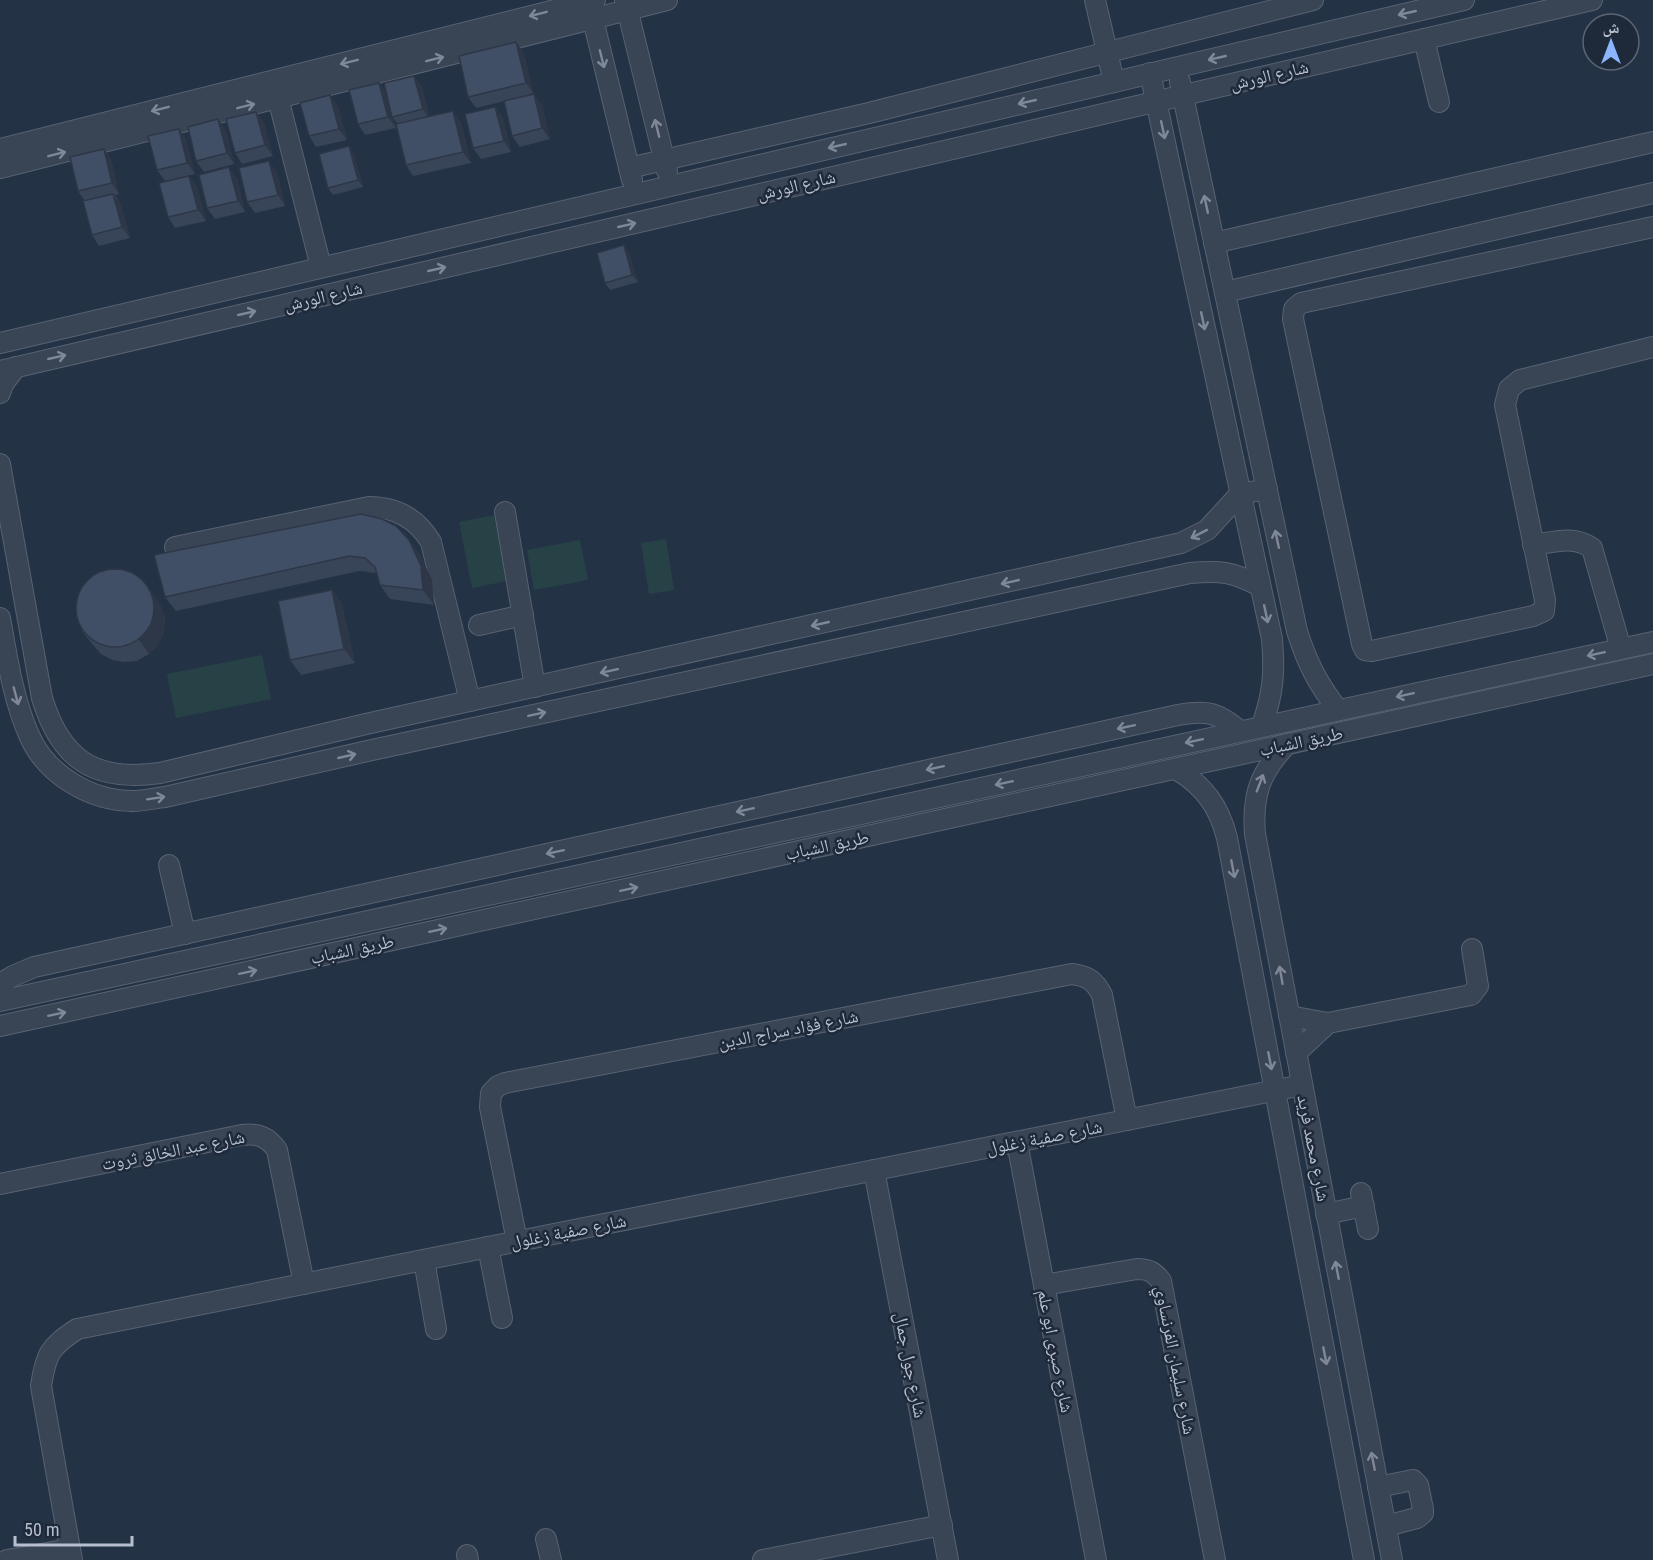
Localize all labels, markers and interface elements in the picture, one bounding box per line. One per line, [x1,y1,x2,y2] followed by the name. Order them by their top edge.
[1398,8,1417,20] one-way arrow
[529,9,548,21] one-way arrow
[1581,12,1641,72] north arrow
[1603,18,1620,37] text: ش
[597,49,609,68] one-way arrow
[425,52,444,64] one-way arrow
[1208,52,1227,64] one-way arrow
[340,56,359,68] one-way arrow
[1228,56,1311,95] street label: شارع الورش
[1018,97,1037,108] one-way arrow
[236,100,255,112] one-way arrow
[151,104,170,116] one-way arrow
[650,119,662,138] one-way arrow
[1158,120,1169,140] one-way arrow
[828,141,847,153] one-way arrow
[47,148,66,159] one-way arrow
[755,166,838,205] street label: شارع الورش
[1200,195,1211,214] one-way arrow
[617,218,636,230] one-way arrow
[427,263,446,274] one-way arrow
[282,277,365,316] street label: شارع الورش
[237,307,256,319] one-way arrow
[1198,311,1210,330] one-way arrow
[47,351,66,363] one-way arrow
[1190,529,1208,541] one-way arrow
[1271,529,1283,548] one-way arrow
[1001,576,1020,588] one-way arrow
[1261,605,1273,624] one-way arrow
[810,619,829,631] one-way arrow
[1587,649,1606,660] one-way arrow
[600,666,619,677] one-way arrow
[11,686,22,705] one-way arrow
[1396,690,1415,702] one-way arrow
[527,708,547,719] one-way arrow
[1117,721,1136,733] one-way arrow
[1257,722,1345,761] street label: طريق الشباب
[1185,736,1204,747] one-way arrow
[337,749,356,761] one-way arrow
[926,763,945,775] one-way arrow
[1256,775,1267,793] one-way arrow
[994,777,1013,789] one-way arrow
[146,792,166,803] one-way arrow
[736,805,755,817] one-way arrow
[783,826,871,865] street label: طريق الشباب
[545,847,564,859] one-way arrow
[1228,859,1239,879] one-way arrow
[619,882,638,894] one-way arrow
[428,924,447,936] one-way arrow
[308,930,396,969] street label: طريق الشباب
[237,966,257,977] one-way arrow
[1275,966,1286,985] one-way arrow
[716,1005,860,1055] street label: شارع فؤاد سراج الدين
[47,1007,66,1019] one-way arrow
[1265,1051,1276,1070] one-way arrow
[1292,1093,1335,1203] street label: شارع محمد فريد
[984,1115,1104,1160] street label: شارع صفية زغلول
[100,1126,247,1175] street label: شارع عبد الخالق ثروت
[508,1209,628,1254] street label: شارع صفية زغلول
[1331,1260,1342,1280] one-way arrow
[1147,1284,1201,1437] street label: شارع سليمان الفرنساوي
[1032,1288,1078,1415] street label: شارع صبرى ابو علم
[889,1310,932,1420] street label: شارع جول جمال
[1320,1345,1331,1365] one-way arrow
[1367,1452,1378,1472] one-way arrow
[15,1509,132,1547] scale bar
[24,1519,59,1540] text: 50 m

